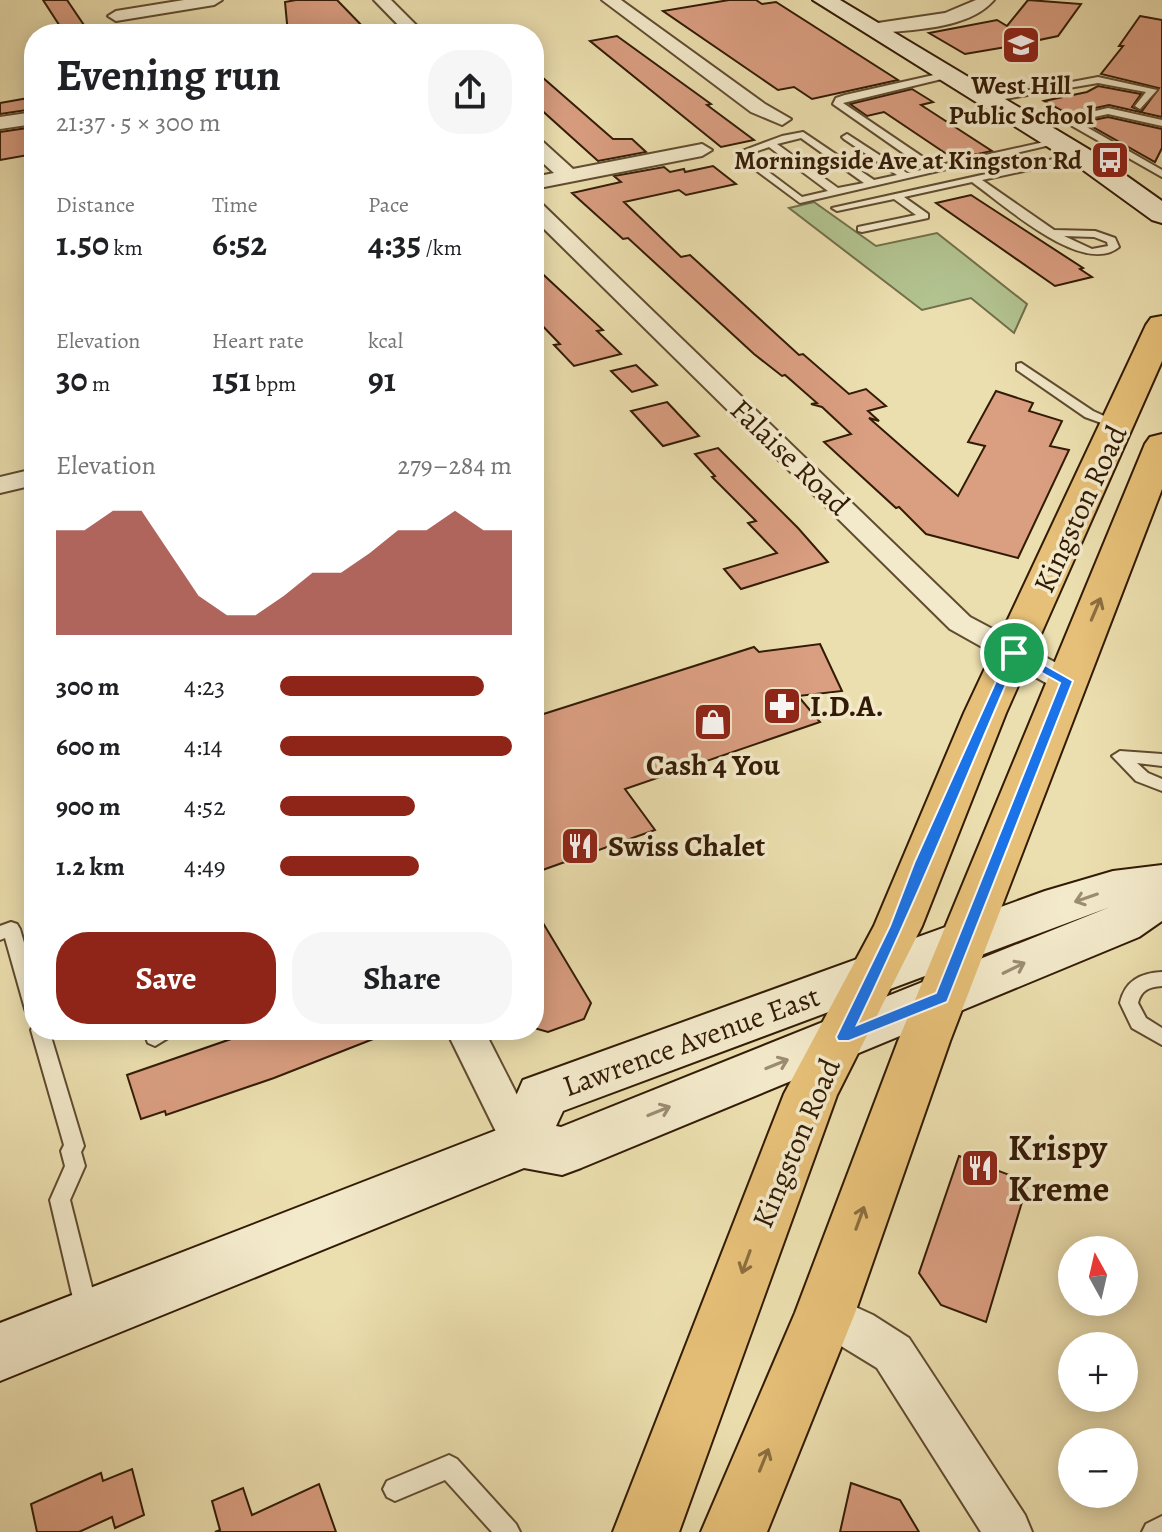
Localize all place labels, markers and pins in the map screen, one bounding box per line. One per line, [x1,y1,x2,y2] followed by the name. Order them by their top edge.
[1000,24,1042,66] school or university icon: West Hill Public School
[948,68,1094,133] place label: West Hill Public School
[1089,139,1131,181] bus stop icon: Morningside Ave at Kingston Rd
[734,143,1083,178] place label: Morningside Ave at Kingston Rd
[980,619,1048,687] pin
[761,685,803,727] pharmacy icon: I.D.A.
[810,686,884,726] place label: I.D.A.
[692,701,734,743] shop icon: Cash 4 You
[646,745,781,785] place label: Cash 4 You
[559,825,601,867] restaurant icon: Swiss Chalet
[608,826,765,866] place label: Swiss Chalet
[1008,1123,1109,1213] place label: Krispy Kreme
[959,1147,1001,1189] restaurant icon: Krispy Kreme

